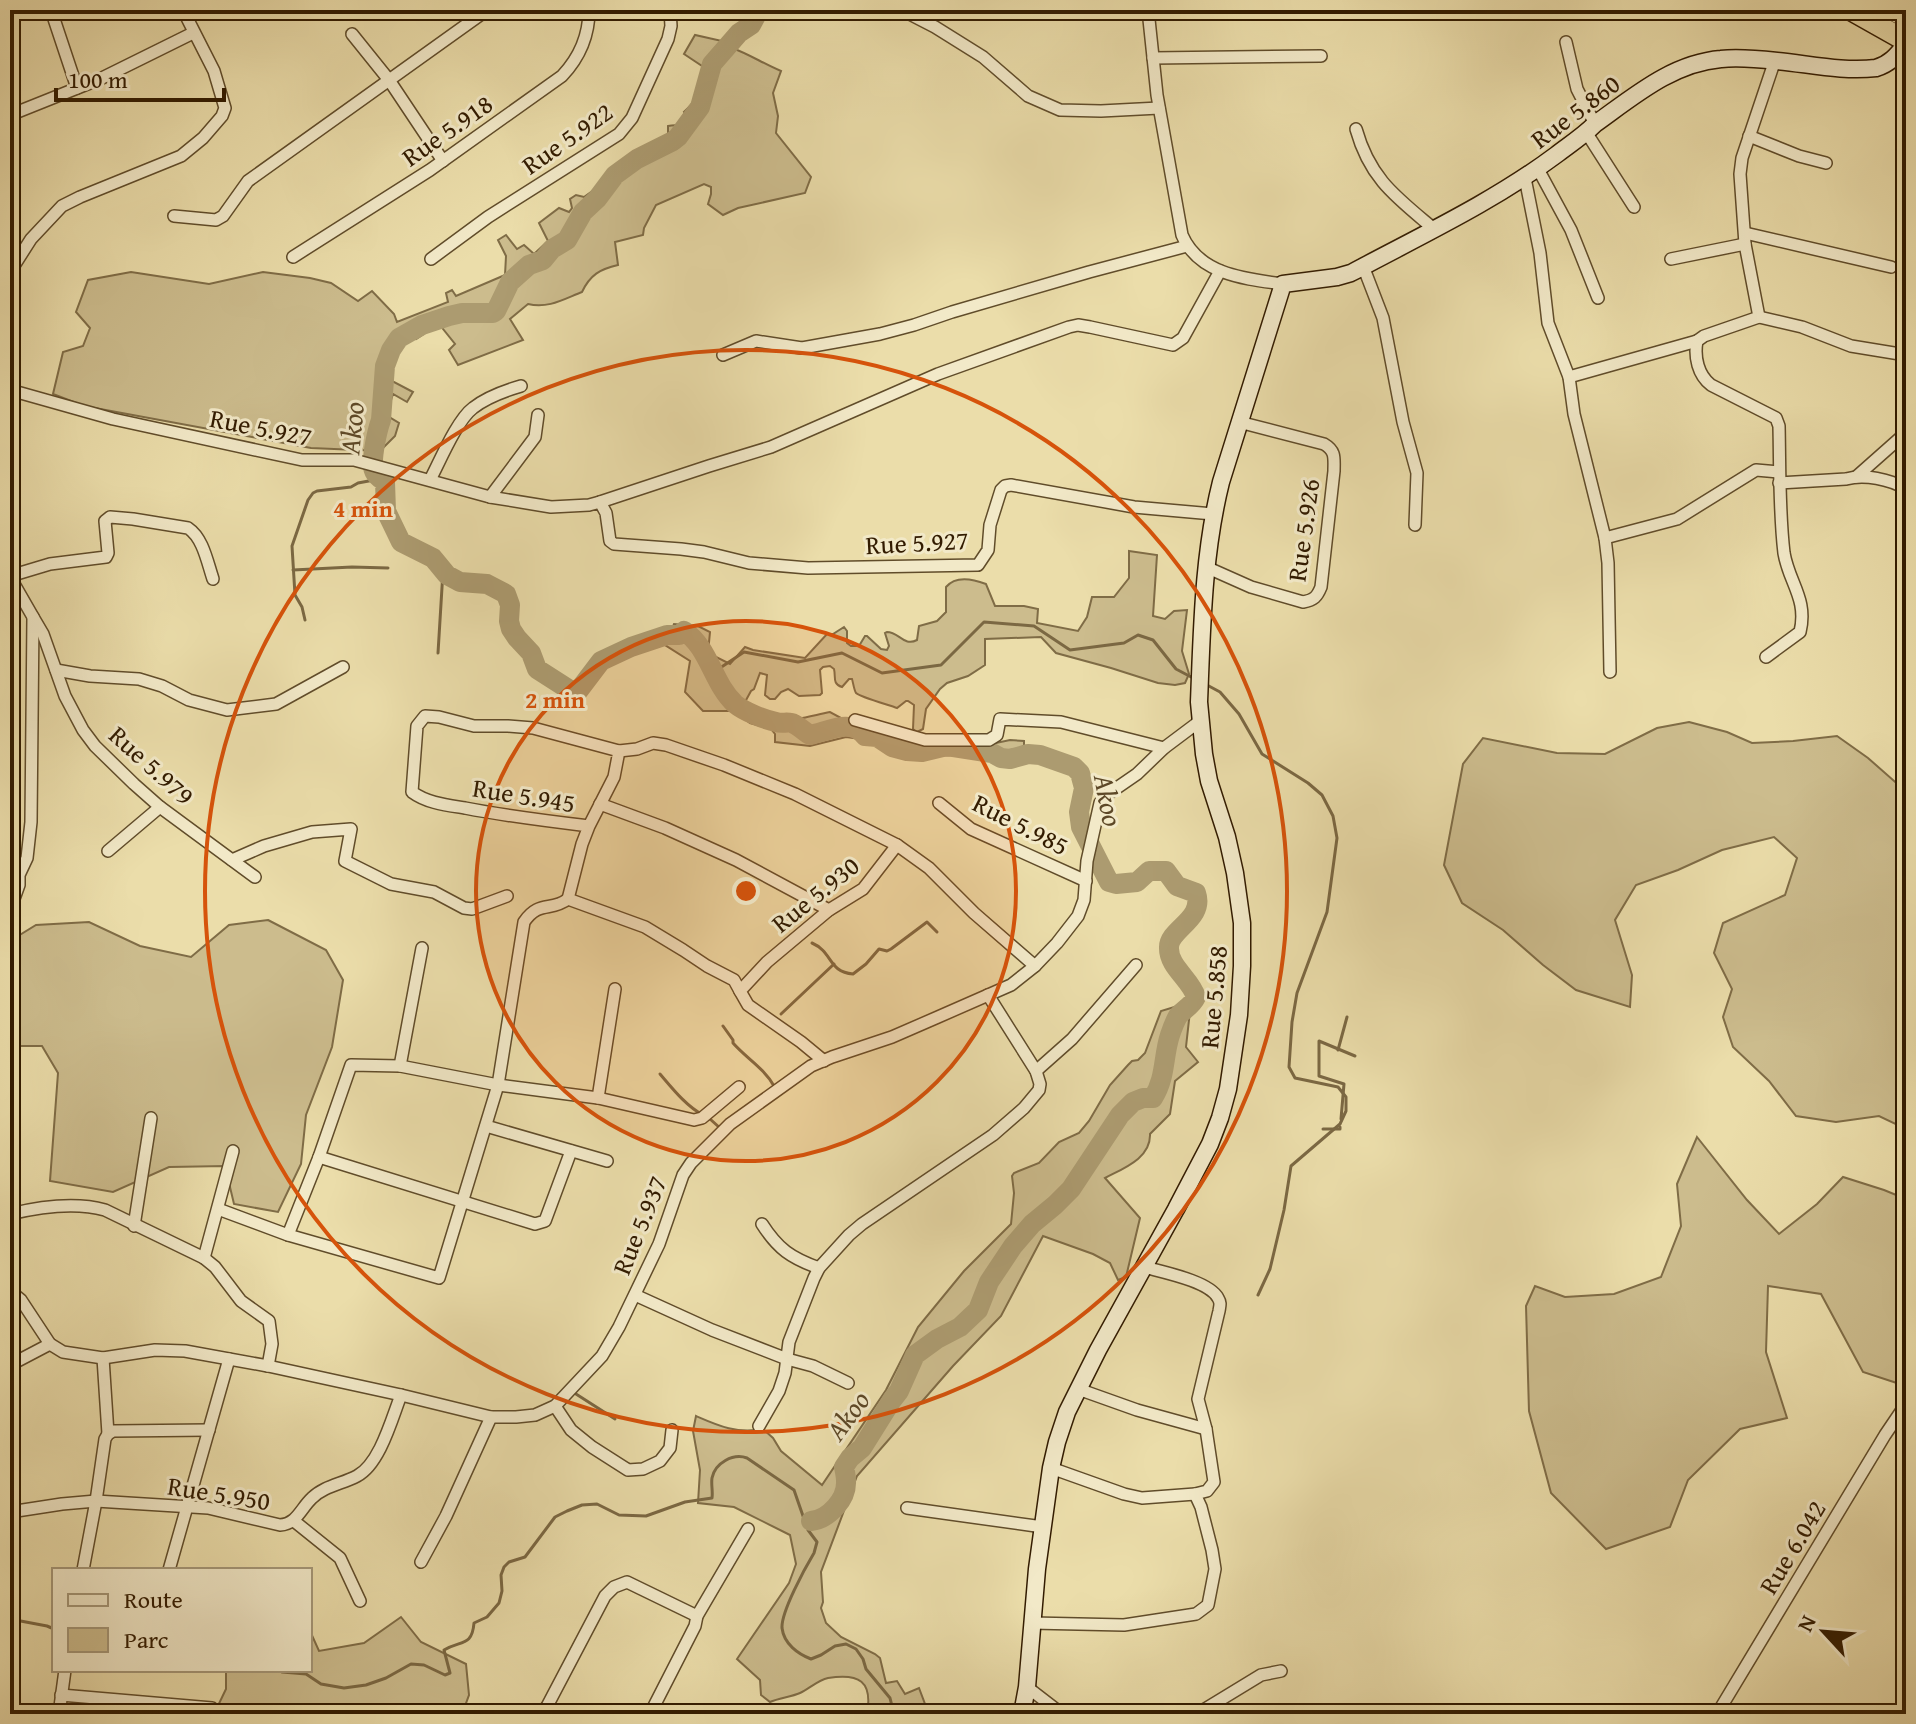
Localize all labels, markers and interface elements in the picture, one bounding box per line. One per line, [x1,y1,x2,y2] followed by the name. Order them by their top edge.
[56,52,224,102] scale bar
[68,62,128,97] text: 100 m
[1522,64,1628,158] street label: Rue 5.860
[393,84,501,176] street label: Rue 5.918
[513,92,621,184] street label: Rue 5.922
[207,398,315,456] street label: Rue 5.927
[328,400,374,457] water label: Akoo
[1276,476,1330,584] street label: Rue 5.926
[333,491,393,526] text: 4 min
[864,520,970,564] street label: Rue 5.927
[525,682,585,717] text: 2 min
[101,716,203,814] street label: Rue 5.979
[470,768,578,822] street label: Rue 5.945
[1084,769,1134,830] water label: Akoo
[966,783,1076,865] street label: Rue 5.985
[763,846,867,942] street label: Rue 5.930
[732,877,760,905] centre of rings
[1189,944,1237,1050] street label: Rue 5.858
[602,1170,676,1280] street label: Rue 5.937
[814,1382,879,1449] water label: Akoo
[165,1466,273,1520] street label: Rue 5.950
[1749,1493,1835,1601] street label: Rue 6.042
[52,1568,312,1672] legend
[124,1582,183,1617] text: Route
[1784,1592,1864,1672] north arrow
[1788,1609,1824,1637] text: N
[124,1622,169,1657] text: Parc

